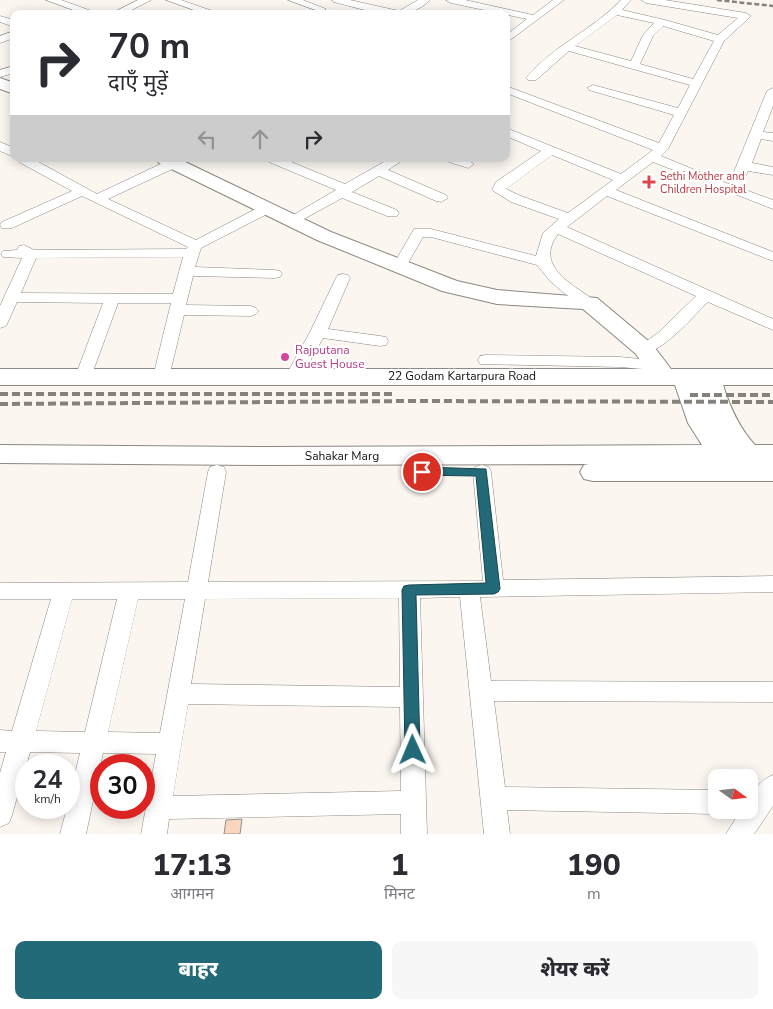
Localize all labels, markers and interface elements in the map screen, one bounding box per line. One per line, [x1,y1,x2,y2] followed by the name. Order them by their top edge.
[108,23,190,70] text: 70 m
[25,30,90,95] icon: right
[108,68,168,98] text: दाएँ मुड़ें
[193,125,221,153] icon: left
[246,125,274,153] icon: ahead
[299,125,327,153] icon: right
[660,169,747,197] place label: Sethi Mother and Children Hospital
[642,175,656,189] marker: Sethi Mother and Children Hospital
[295,342,365,372] place label: Rajputana Guest House
[279,351,291,363] marker: Rajputana Guest House
[388,368,536,384] street label: 22 Godam Kartarpura Road
[305,448,379,464] street label: Sahakar Marg
[401,451,443,493] pin
[408,458,436,486] icon: arrive
[386,723,438,775] position arrow
[90,754,155,819] speed limit sign: 30
[32,763,63,797] text: 24
[708,769,758,819] north arrow
[708,769,758,819] map controls
[34,791,61,807] text: km/h
[152,845,232,886] text: 17:13
[390,845,408,886] text: 1
[567,845,621,886] text: 190
[170,883,214,905] text: आगमन
[384,883,415,905] text: मिनट
[587,883,601,905] text: m
[15,941,382,999] button: बाहर
[392,941,758,999] button: शेयर करें

